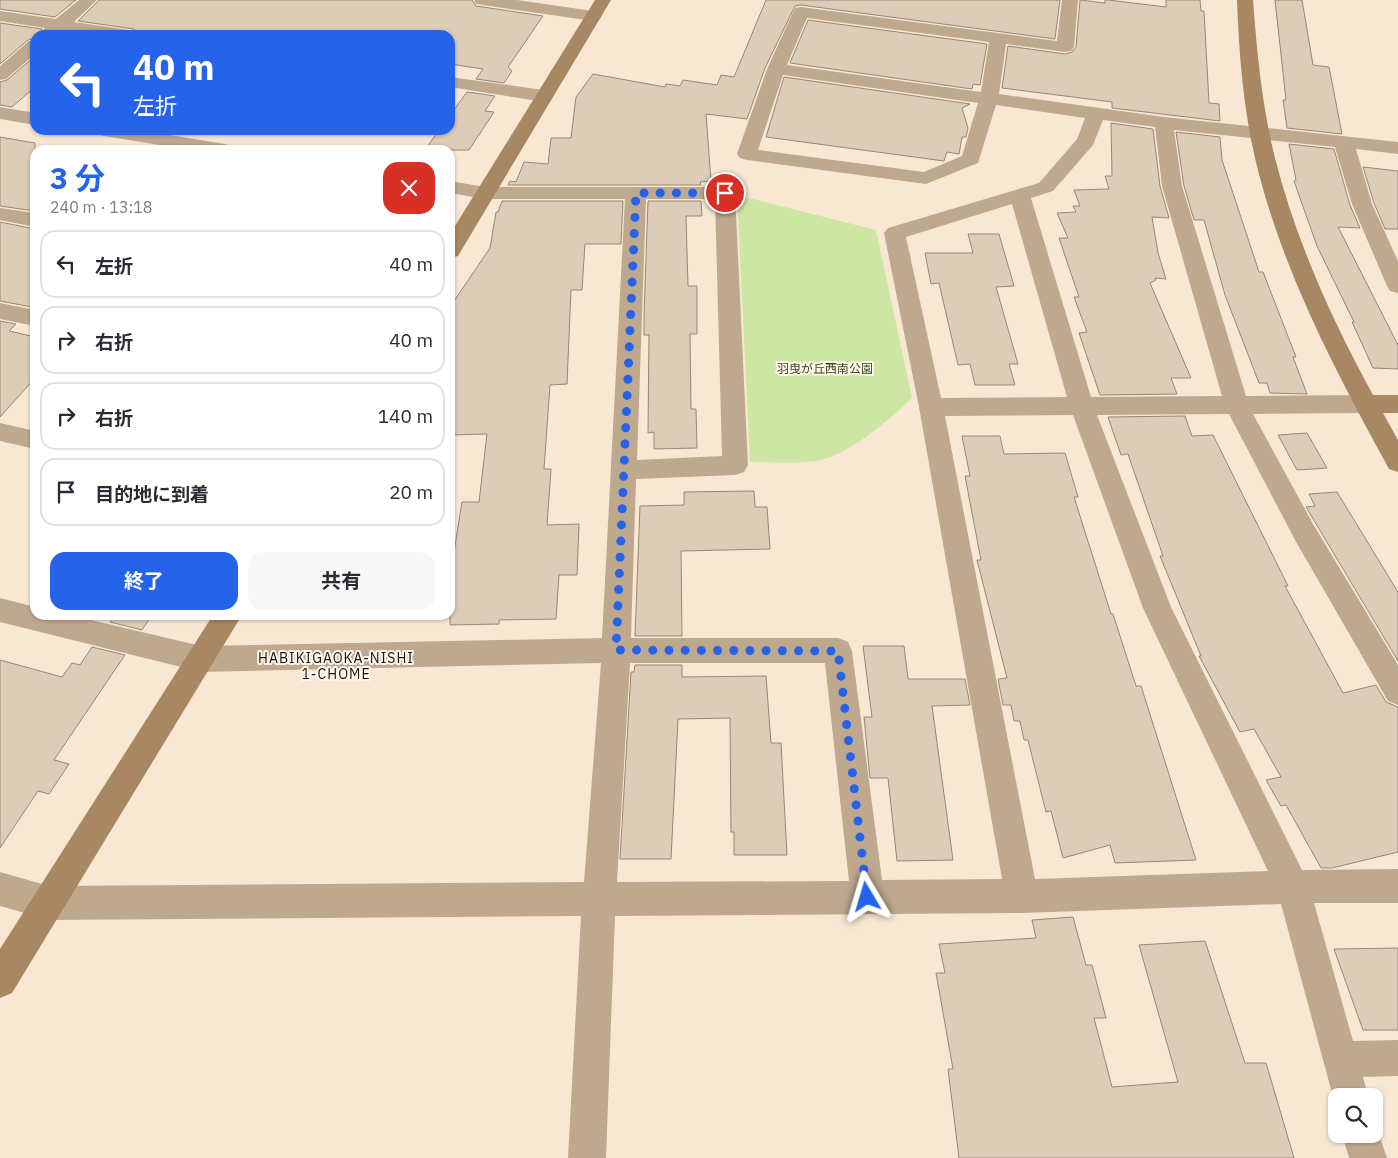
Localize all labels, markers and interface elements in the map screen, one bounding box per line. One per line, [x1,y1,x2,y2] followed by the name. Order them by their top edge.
[133,44,215,90] text: 40 m
[50,50,115,115] icon: left
[133,91,177,120] text: 左折
[50,158,105,197] text: 3 分
[383,162,435,214] button: close
[704,172,746,214] pin
[711,179,739,207] icon: arrive
[50,197,152,217] text: 240 m · 13:18
[52,250,80,278] icon: left
[389,252,433,276] text: 40 m
[95,254,133,278] text: 左折
[52,326,80,354] icon: right
[389,328,433,352] text: 40 m
[95,330,133,354] text: 右折
[777,361,873,376] park label: 羽曳が丘西南公園
[52,402,80,430] icon: right
[378,404,433,428] text: 140 m
[95,406,133,430] text: 右折
[52,478,80,506] icon: arrive
[389,480,433,504] text: 20 m
[95,482,209,506] text: 目的地に到着
[50,552,238,610] button: 終了
[248,552,435,610] button: 共有
[258,649,414,683] district label: HABIKIGAOKA-NISHI 1-CHOME
[840,870,892,922] position arrow
[1328,1088,1383,1143] map controls
[1328,1088,1383,1143] button: search

